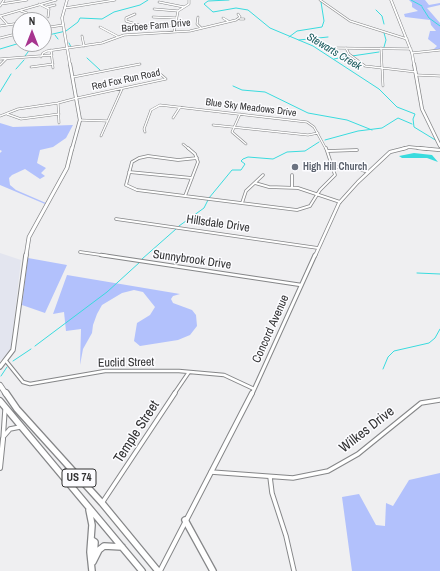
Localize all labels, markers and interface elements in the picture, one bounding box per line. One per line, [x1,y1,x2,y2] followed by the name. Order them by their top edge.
[12,12,52,52] north arrow
[29,14,35,28] text: N
[121,17,191,35] street label: Barbee Farm Drive
[304,30,364,74] water label: Stewarts Creek
[91,67,161,93] street label: Red Fox Run Road
[205,96,297,120] street label: Blue Sky Meadows Drive
[303,161,367,173] place label: High Hill Church
[290,162,300,172] marker: High Hill Church
[185,212,251,236] street label: Hillsdale Drive
[152,247,232,273] street label: Sunnybrook Drive
[250,293,292,365] street label: Concord Avenue
[98,355,154,371] street label: Euclid Street
[111,398,163,466] street label: Temple Street
[336,403,398,457] street label: Wilkes Drive
[62,469,96,487] road number: US 74

